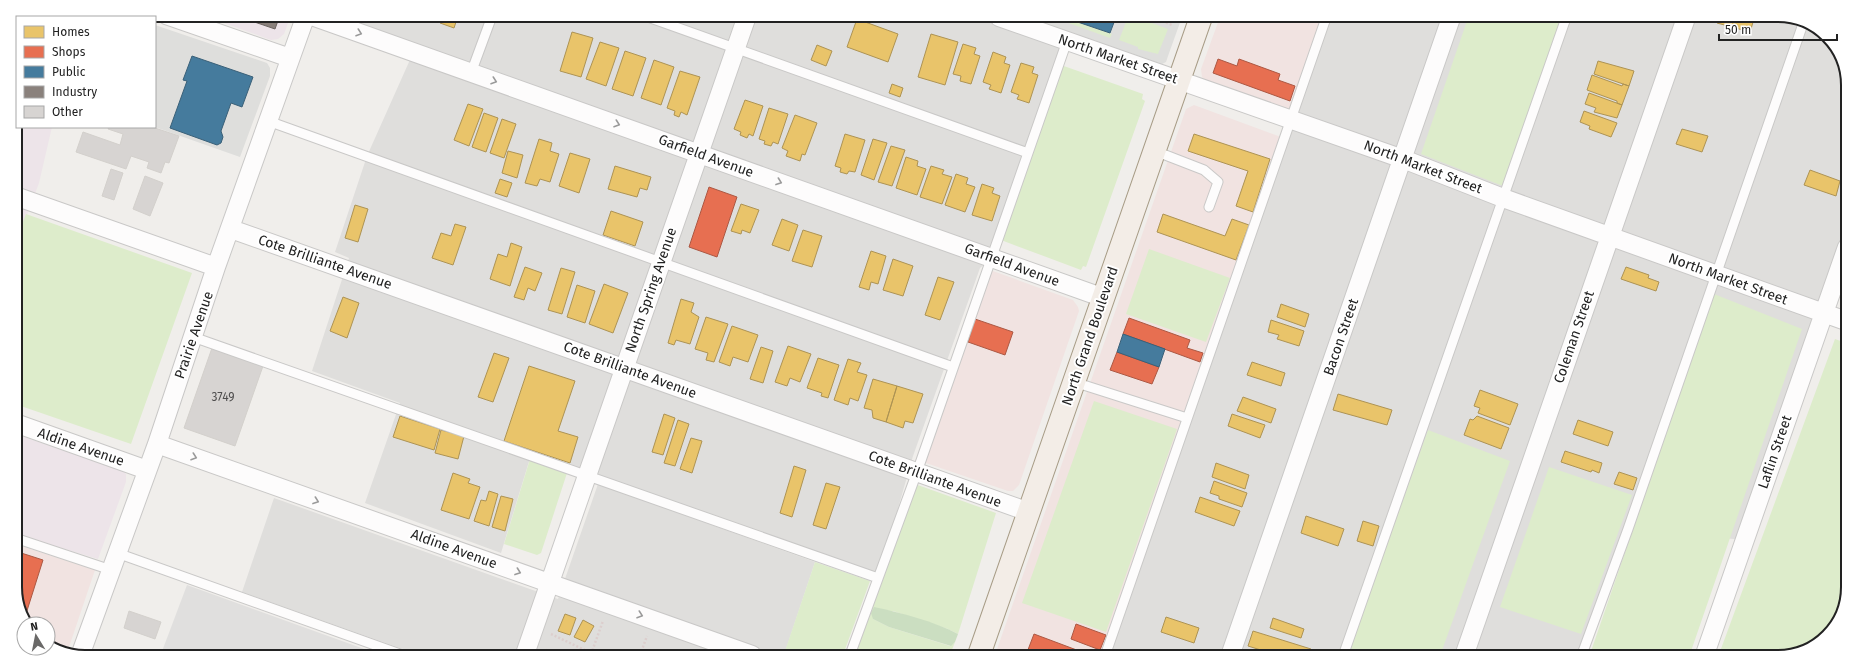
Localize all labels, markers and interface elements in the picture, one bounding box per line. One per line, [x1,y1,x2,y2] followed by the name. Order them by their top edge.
[16,16,156,128] legend
[1719,16,1837,42] scale bar
[1725,23,1751,37] text: 50 m
[52,25,90,39] text: Homes
[355,28,362,37] one-way arrow
[1056,31,1181,88] street label: North Market Street
[52,45,86,59] text: Shops
[52,65,86,79] text: Public
[491,76,498,85] one-way arrow
[52,85,97,99] text: Industry
[52,105,83,119] text: Other
[613,120,620,128] one-way arrow
[656,131,756,181] street label: Garfield Avenue
[1361,137,1485,198] street label: North Market Street
[776,177,783,186] one-way arrow
[622,225,680,355] street label: North Spring Avenue
[256,231,394,293] street label: Cote Brilliante Avenue
[962,240,1062,290] street label: Garfield Avenue
[1666,250,1791,309] street label: North Market Street
[1058,264,1122,408] street label: North Grand Boulevard
[1550,288,1598,386] street label: Coleman Street
[171,289,217,381] street label: Prairie Avenue
[1320,295,1362,378] street label: Bacon Street
[561,338,699,402] street label: Cote Brilliante Avenue
[211,390,235,404] house number: 3749
[1754,412,1796,491] street label: Laflin Street
[35,424,127,470] street label: Aldine Avenue
[866,447,1004,511] street label: Cote Brilliante Avenue
[190,452,197,461] one-way arrow
[313,496,320,504] one-way arrow
[409,526,499,572] street label: Aldine Avenue
[514,567,521,576] one-way arrow
[637,611,644,619] one-way arrow
[16,616,56,656] north arrow
[30,620,39,634] text: N

